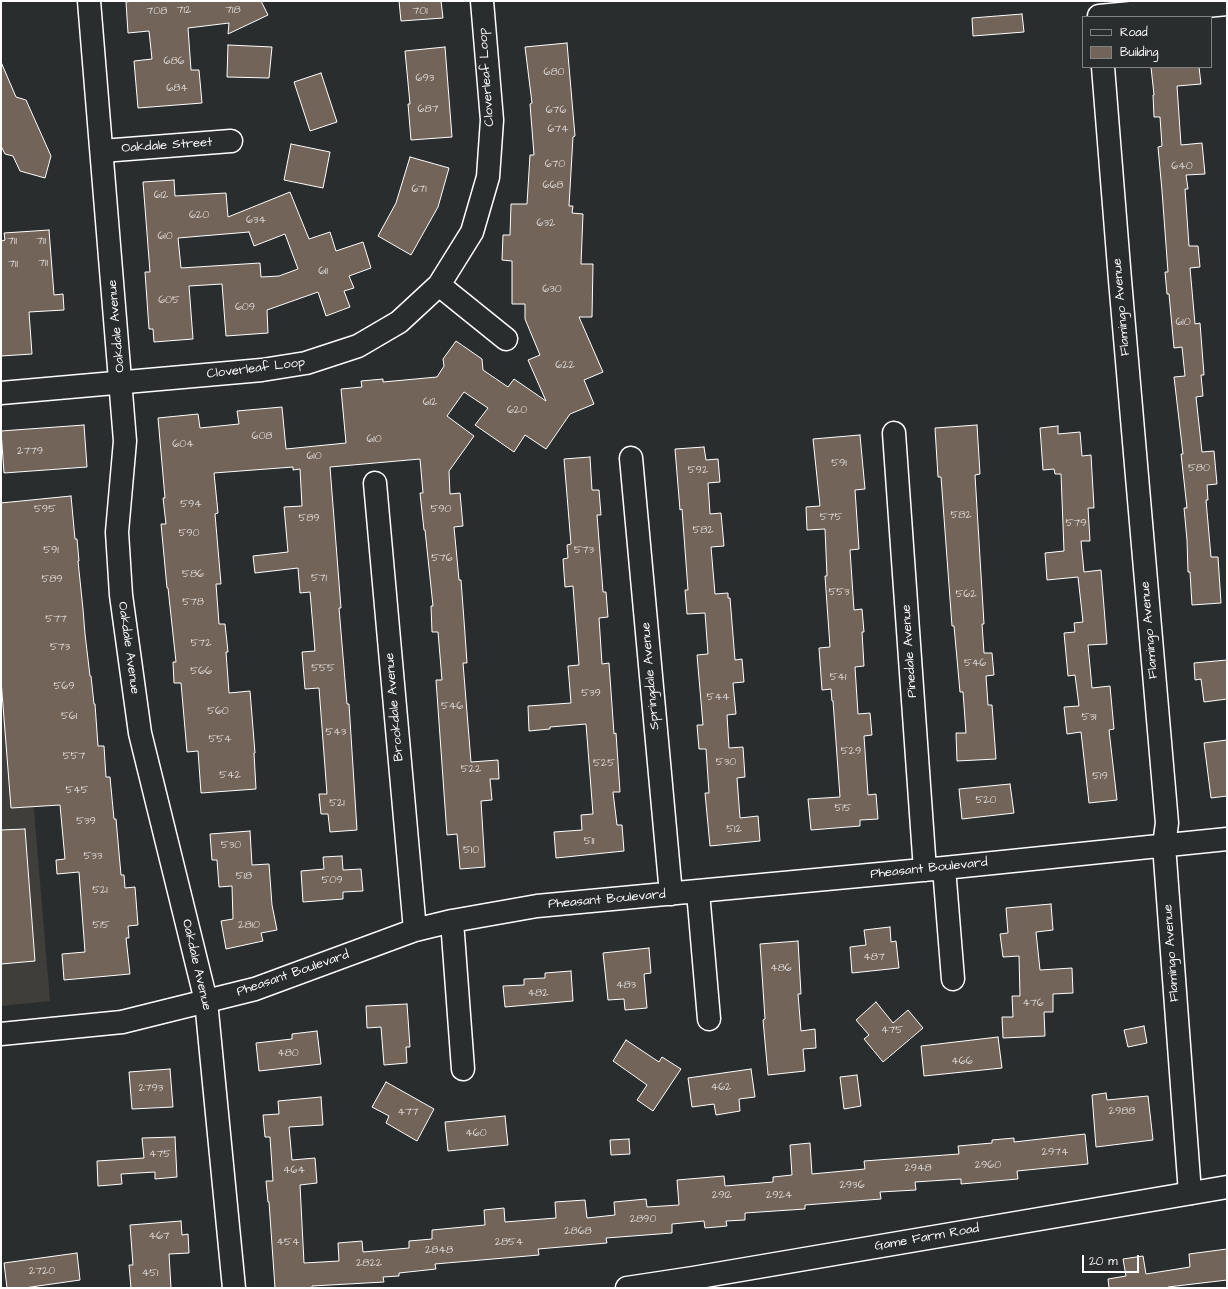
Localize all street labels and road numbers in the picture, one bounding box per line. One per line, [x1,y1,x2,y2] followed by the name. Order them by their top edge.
[476,27,498,127] street label: Cloverleaf Loop
[121,135,213,157] street label: Oakdale Street
[1110,258,1134,356] street label: Flamingo Avenue
[105,279,129,373] street label: Oakdale Avenue
[206,355,306,383] street label: Cloverleaf Loop
[1138,581,1162,679] street label: Flamingo Avenue
[114,601,142,695] street label: Oakdale Avenue
[899,604,921,698] street label: Pinedale Avenue
[639,622,663,730] street label: Springdale Avenue
[382,652,408,762] street label: Brookdale Avenue
[870,855,988,883] street label: Pheasant Boulevard
[548,887,666,913] street label: Pheasant Boulevard
[1161,904,1183,1002] street label: Flamingo Avenue
[178,918,214,1012] street label: Oakdale Avenue
[235,947,351,1001] street label: Pheasant Boulevard
[873,1221,981,1255] street label: Game Farm Road

